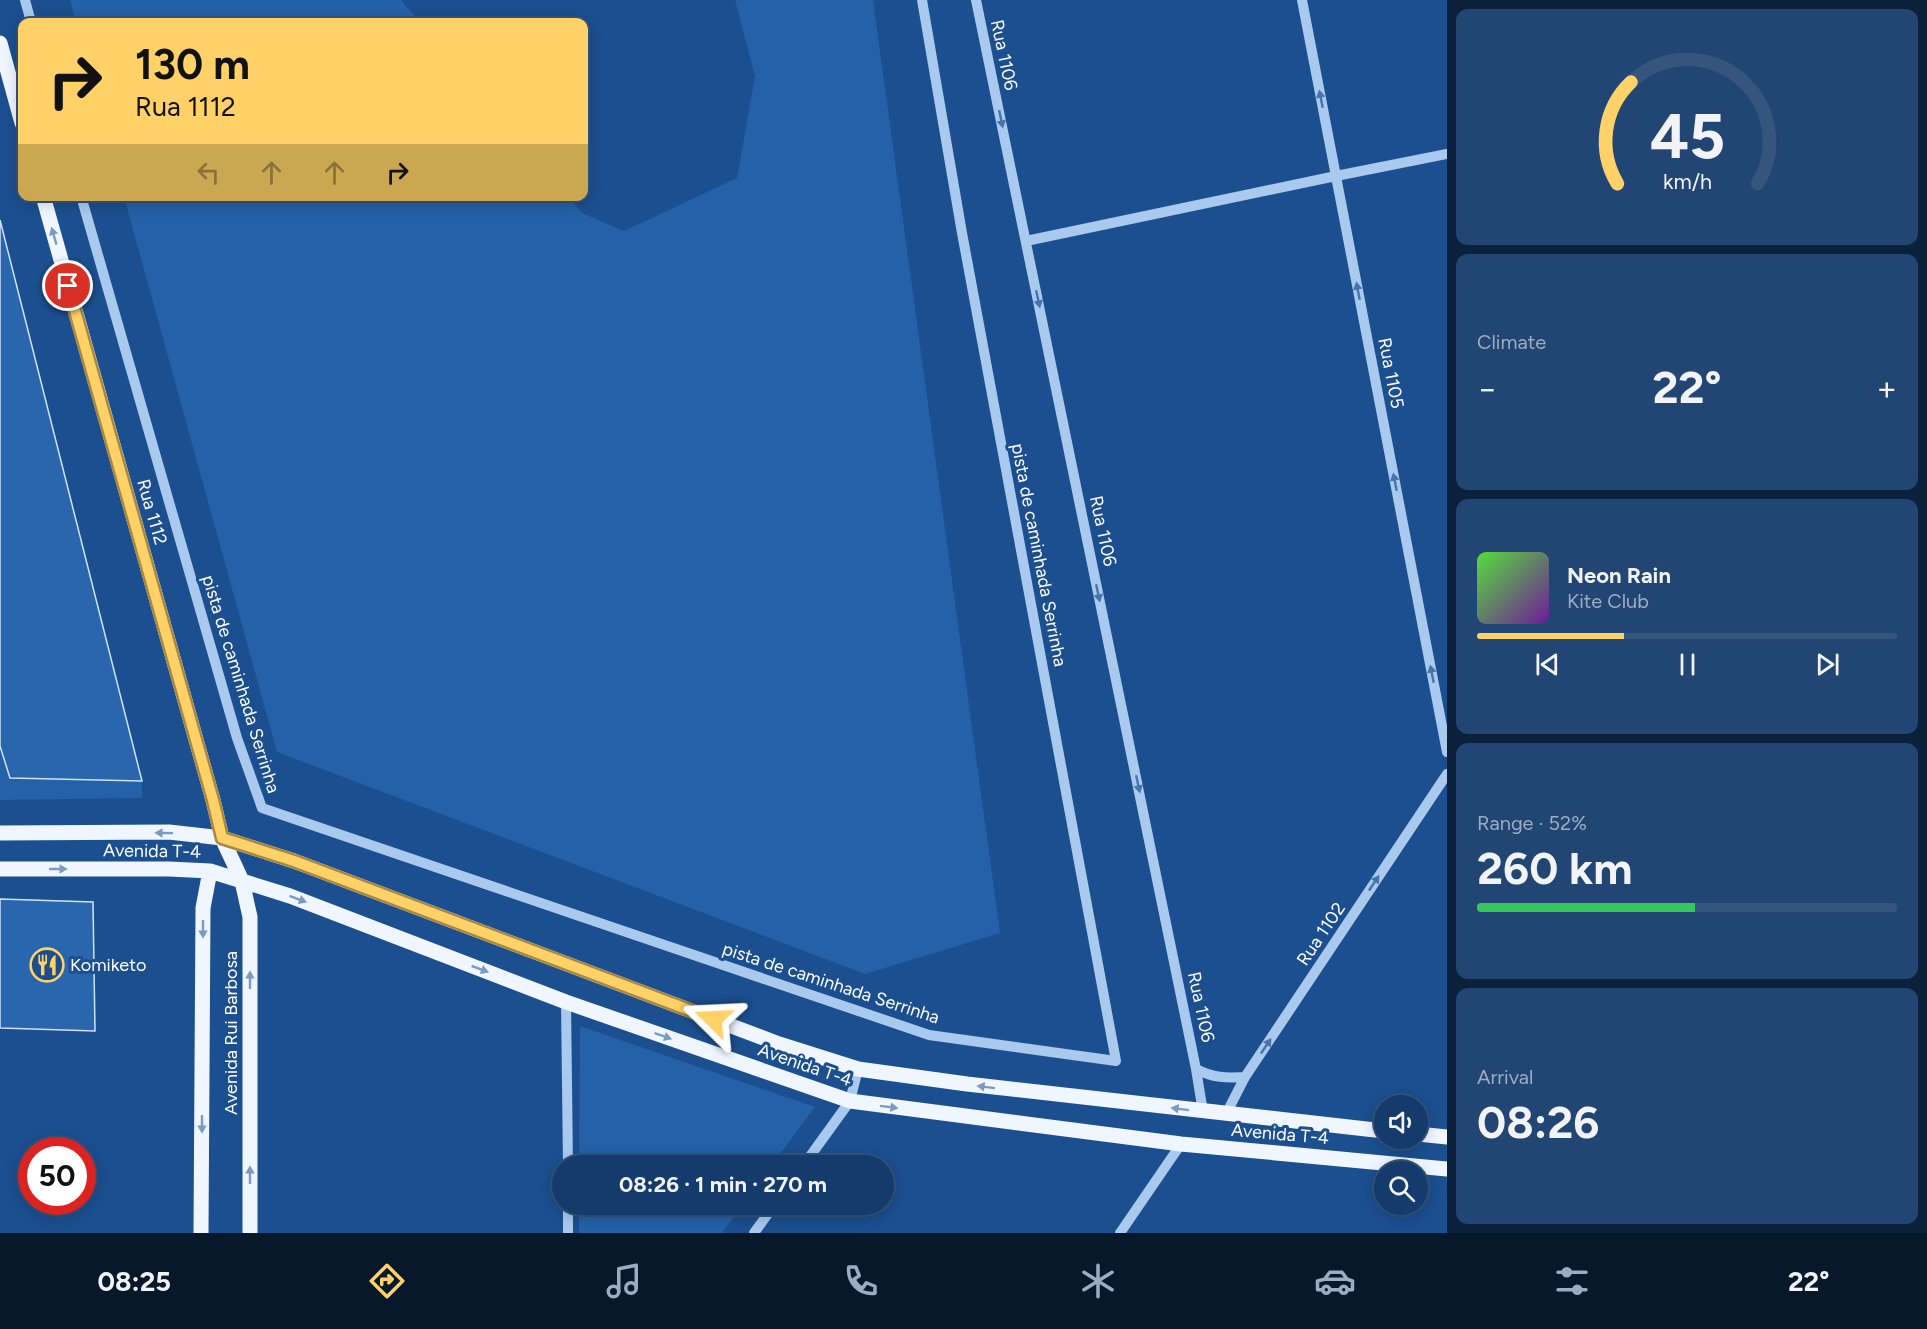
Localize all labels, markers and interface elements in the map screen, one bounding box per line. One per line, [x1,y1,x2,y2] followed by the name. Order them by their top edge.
[986,18,1022,92] street label: Rua 1106
[135,39,250,90] text: 130 m
[36,42,114,120] icon: right
[1316,89,1325,108] one-way arrow
[135,90,236,123] text: Rua 1112
[1649,99,1725,174] text: 45
[997,110,1006,129] one-way arrow
[192,156,225,189] icon: left
[255,156,288,189] icon: ahead
[318,156,351,189] icon: ahead
[381,156,414,189] icon: right
[1663,169,1711,194] text: km/h
[49,227,58,245] one-way arrow
[42,260,93,311] pin
[51,269,84,302] icon: arrive
[1353,281,1362,300] one-way arrow
[1034,289,1043,308] one-way arrow
[1477,330,1546,354] text: Climate
[1373,336,1409,410] street label: Rua 1105
[1652,360,1722,414] text: 22°
[1477,369,1498,408] text: −
[1876,369,1897,408] text: +
[1007,442,1071,668] street label: pista de caminhada Serrinha
[1390,472,1399,491] one-way arrow
[132,477,172,547] street label: Rua 1112
[1085,494,1121,568] street label: Rua 1106
[1567,562,1671,589] text: Neon Rain
[197,572,285,796] street label: pista de caminhada Serrinha
[1094,583,1104,602] one-way arrow
[1567,589,1649,613] text: Kite Club
[1531,648,1564,681] icon: previous
[1671,648,1704,681] icon: pause
[1811,648,1844,681] icon: next
[1427,664,1436,683] one-way arrow
[1134,774,1143,793] one-way arrow
[1477,811,1587,835] text: Range · 52%
[155,828,174,838] one-way arrow
[103,839,201,863] street label: Avenida T-4
[1477,841,1632,895] text: 260 km
[49,864,68,874] one-way arrow
[1368,876,1380,892] one-way arrow
[289,895,307,904] one-way arrow
[1292,898,1350,970] street label: Rua 1102
[198,920,208,939] one-way arrow
[720,938,942,1028] street label: pista de caminhada Serrinha
[29,947,65,983] restaurant icon: Komiketo
[220,951,242,1115] street label: Avenida Rui Barbosa
[70,954,146,976] place label: Komiketo
[471,964,489,974] one-way arrow
[245,970,255,989] one-way arrow
[1183,970,1219,1044] street label: Rua 1106
[681,987,745,1051] position arrow
[654,1031,672,1041] one-way arrow
[1260,1038,1272,1054] one-way arrow
[755,1039,855,1091] street label: Avenida T-4
[1477,1065,1533,1089] text: Arrival
[977,1082,996,1091] one-way arrow
[1374,1095,1428,1215] map controls
[1374,1095,1428,1149] button: sound
[1477,1095,1599,1149] text: 08:26
[879,1102,898,1111] one-way arrow
[1171,1104,1190,1114] one-way arrow
[197,1115,207,1134] one-way arrow
[1230,1119,1330,1149] street label: Avenida T-4
[18,1137,96,1215] speed limit sign: 50
[1374,1161,1428,1215] button: search
[245,1165,255,1184] one-way arrow
[619,1171,827,1198] text: 08:26 · 1 min · 270 m
[366,1260,408,1302] icon: directions
[603,1260,645,1302] icon: music
[840,1260,882,1302] icon: phone
[1077,1260,1119,1302] icon: climate
[1314,1260,1356,1302] icon: car
[1551,1260,1593,1302] icon: filters
[98,1265,171,1298] text: 08:25
[1788,1265,1829,1298] text: 22°

